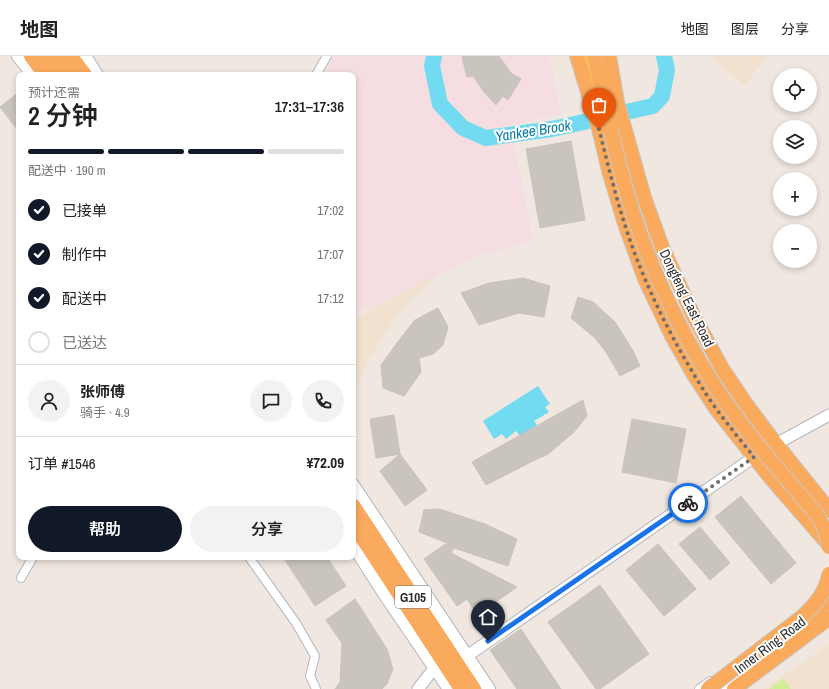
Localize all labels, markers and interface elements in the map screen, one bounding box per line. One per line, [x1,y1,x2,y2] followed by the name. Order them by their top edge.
[20,16,58,42] text: 地图
[681,20,709,38] text: 地图
[731,20,759,38] text: 图层
[781,20,809,38] text: 分享
[773,68,817,268] map controls
[773,68,817,112] button: locate
[28,84,80,101] text: 预计还需
[582,88,616,129] pin
[588,94,610,116] icon: bag
[275,96,344,117] text: 17:31–17:36
[28,98,98,133] text: 2 分钟
[494,114,573,147] water label: Yankee Brook
[773,120,817,164] button: layers
[28,162,106,179] text: 配送中 · 190 m
[773,172,817,216] button: +
[28,199,50,221] icon: check
[62,200,107,221] text: 已接单
[317,202,344,219] text: 17:02
[773,224,817,268] button: −
[28,243,50,265] icon: check
[62,244,107,265] text: 制作中
[317,246,344,263] text: 17:07
[656,246,718,350] street label: Dongfeng East Road
[28,287,50,309] icon: check
[62,288,107,309] text: 配送中
[317,290,344,307] text: 17:12
[62,332,107,353] text: 已送达
[28,380,70,422] button: person
[250,380,292,422] button: chat
[302,380,344,422] button: phone
[80,381,125,402] text: 张师傅
[80,404,130,421] text: 骑手 · 4.9
[306,452,344,473] text: ¥72.09
[28,453,96,474] text: 订单 #1546
[668,483,708,523] courier
[677,492,699,514] icon: bike
[28,506,182,552] button: 帮助
[190,506,344,552] button: 分享
[395,586,431,608] road number: G105
[471,600,505,641] pin
[477,606,499,628] icon: home
[731,612,809,678] street label: Inner Ring Road

